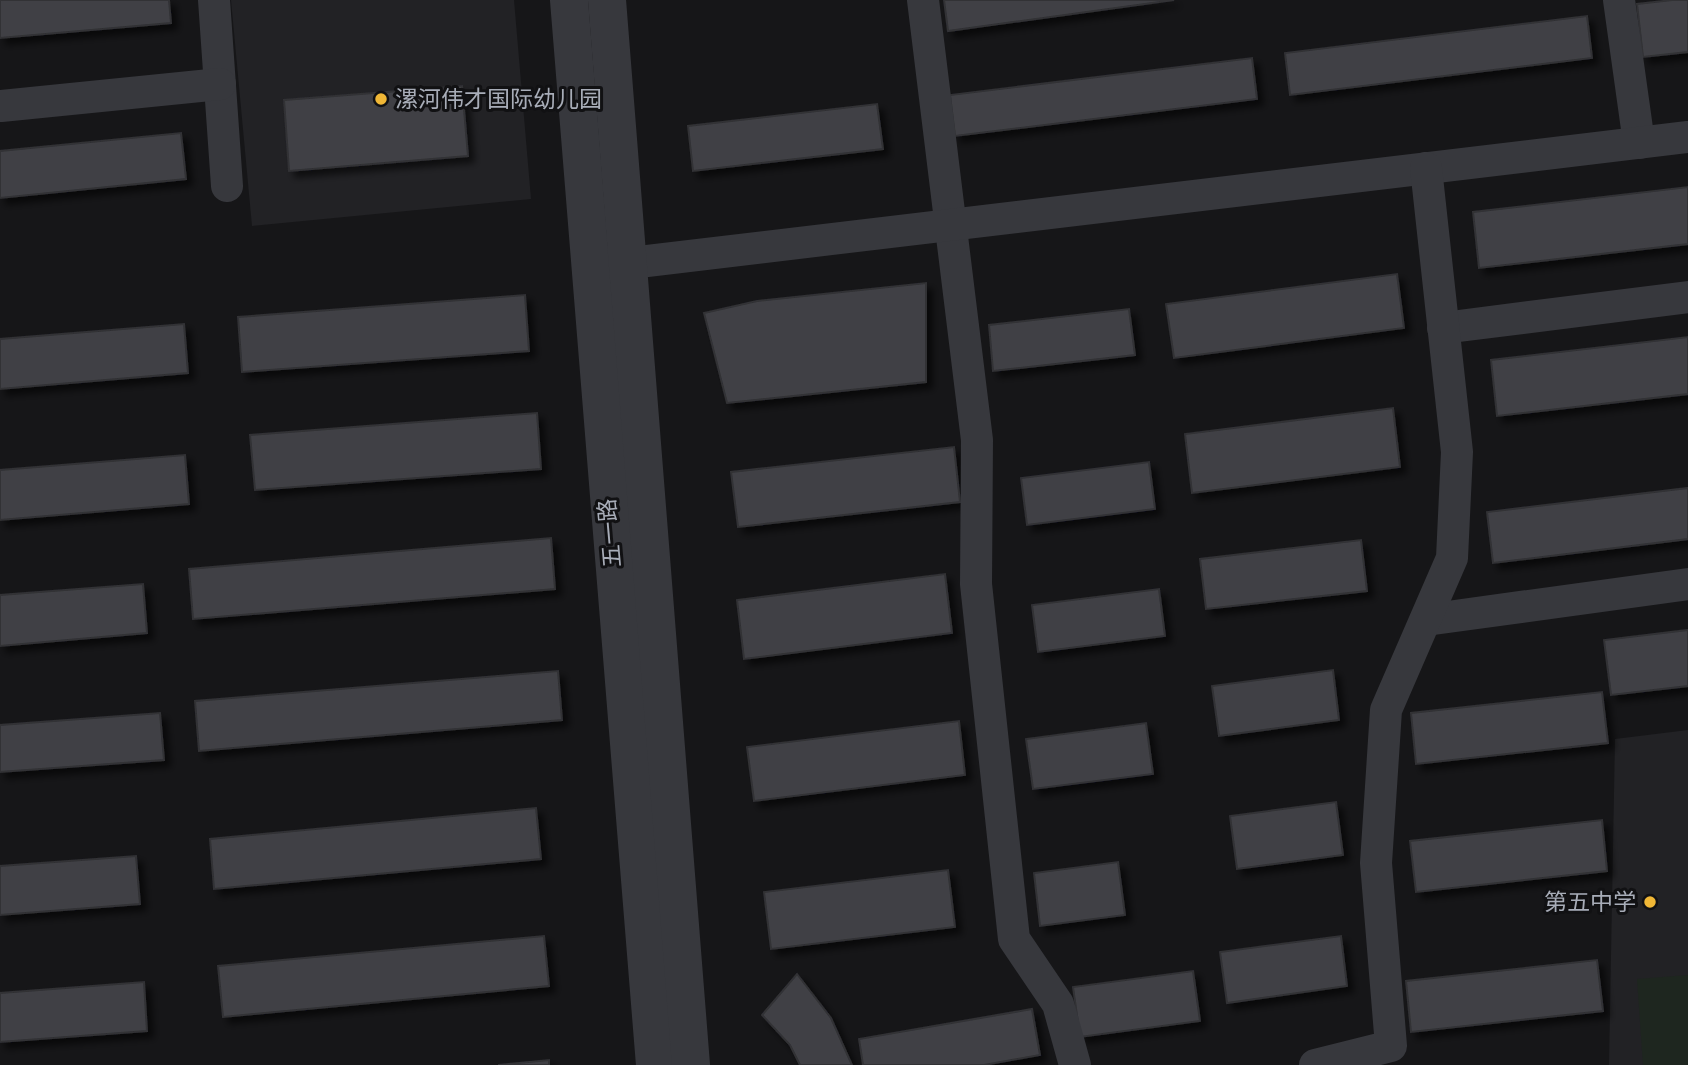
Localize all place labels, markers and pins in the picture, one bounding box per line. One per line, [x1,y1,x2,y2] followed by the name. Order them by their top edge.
[395,84,602,115] place label: 漯河伟才国际幼儿园
[373,91,389,107] marker: 漯河伟才国际幼儿园
[1544,887,1636,918] place label: 第五中学
[1642,894,1658,910] marker: 第五中学

